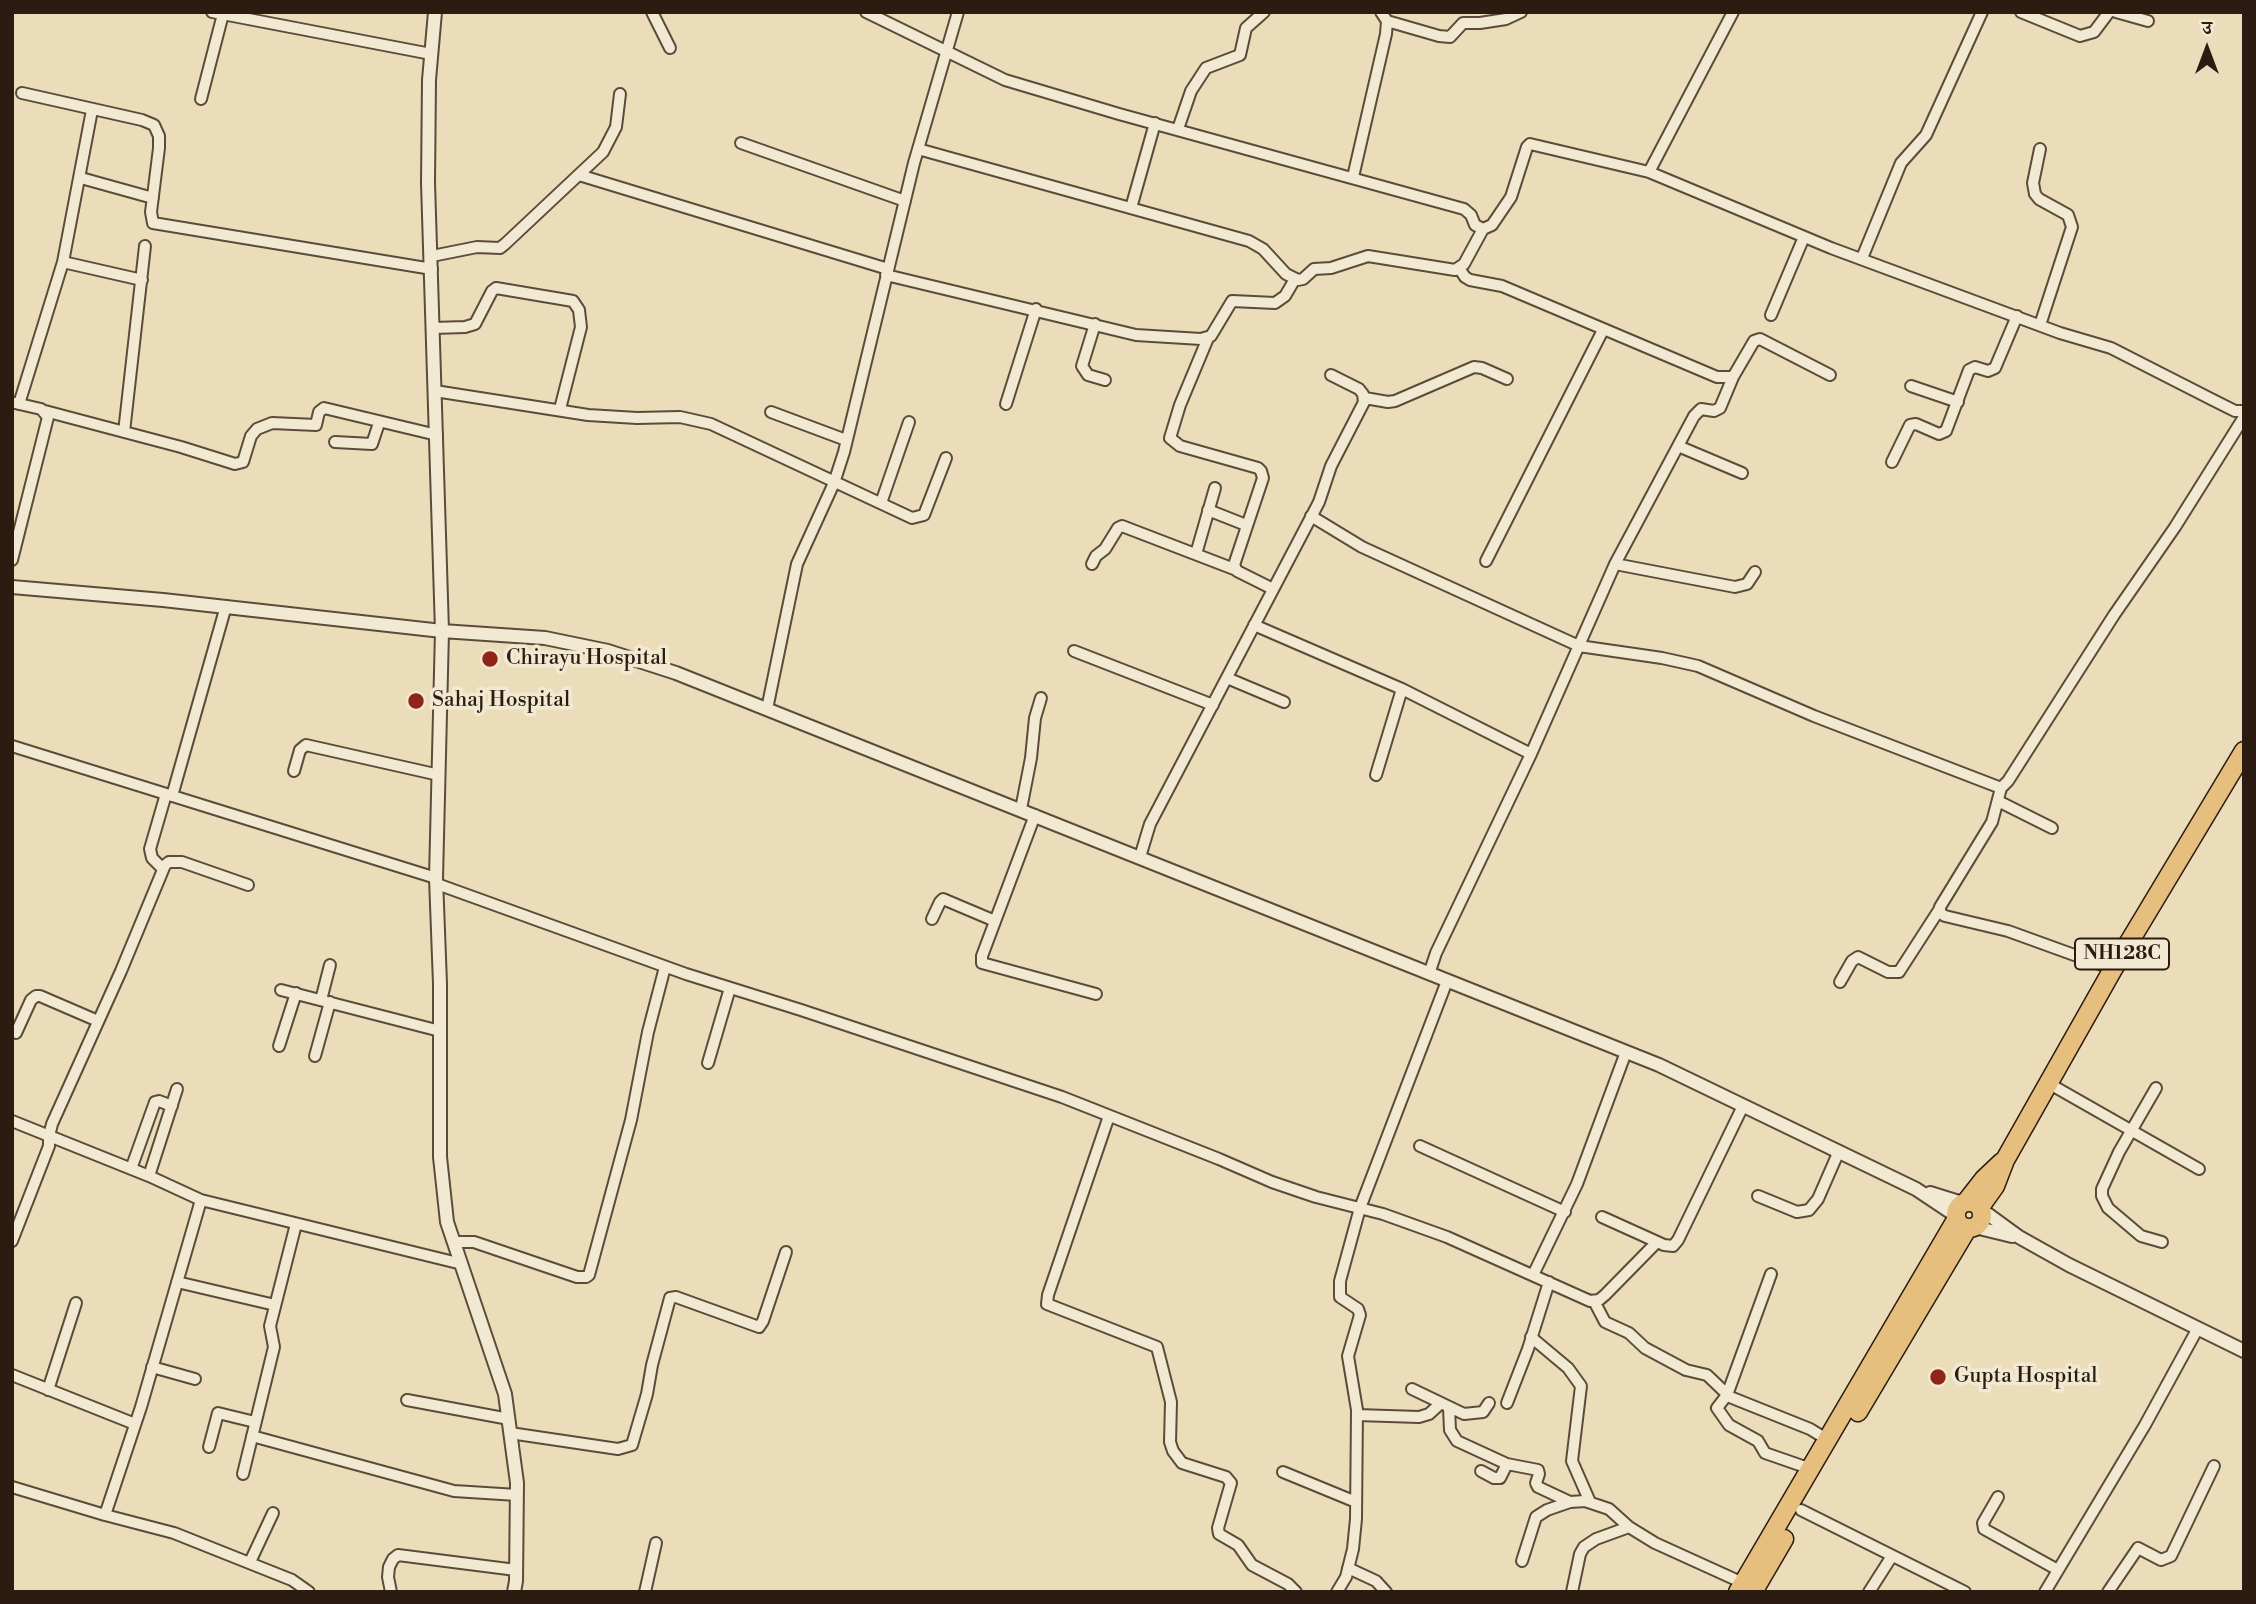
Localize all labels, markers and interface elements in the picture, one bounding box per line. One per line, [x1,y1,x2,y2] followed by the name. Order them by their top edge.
[2172,14,2242,84] north arrow
[2202,16,2212,40] text: उ
[506,646,667,672] place label: Chirayu Hospital
[480,649,500,669] marker: Chirayu Hospital
[432,688,570,714] place label: Sahaj Hospital
[406,691,426,711] marker: Sahaj Hospital
[2075,938,2169,970] road number: NH128C
[1954,1364,2098,1390] place label: Gupta Hospital
[1928,1367,1948,1387] marker: Gupta Hospital

